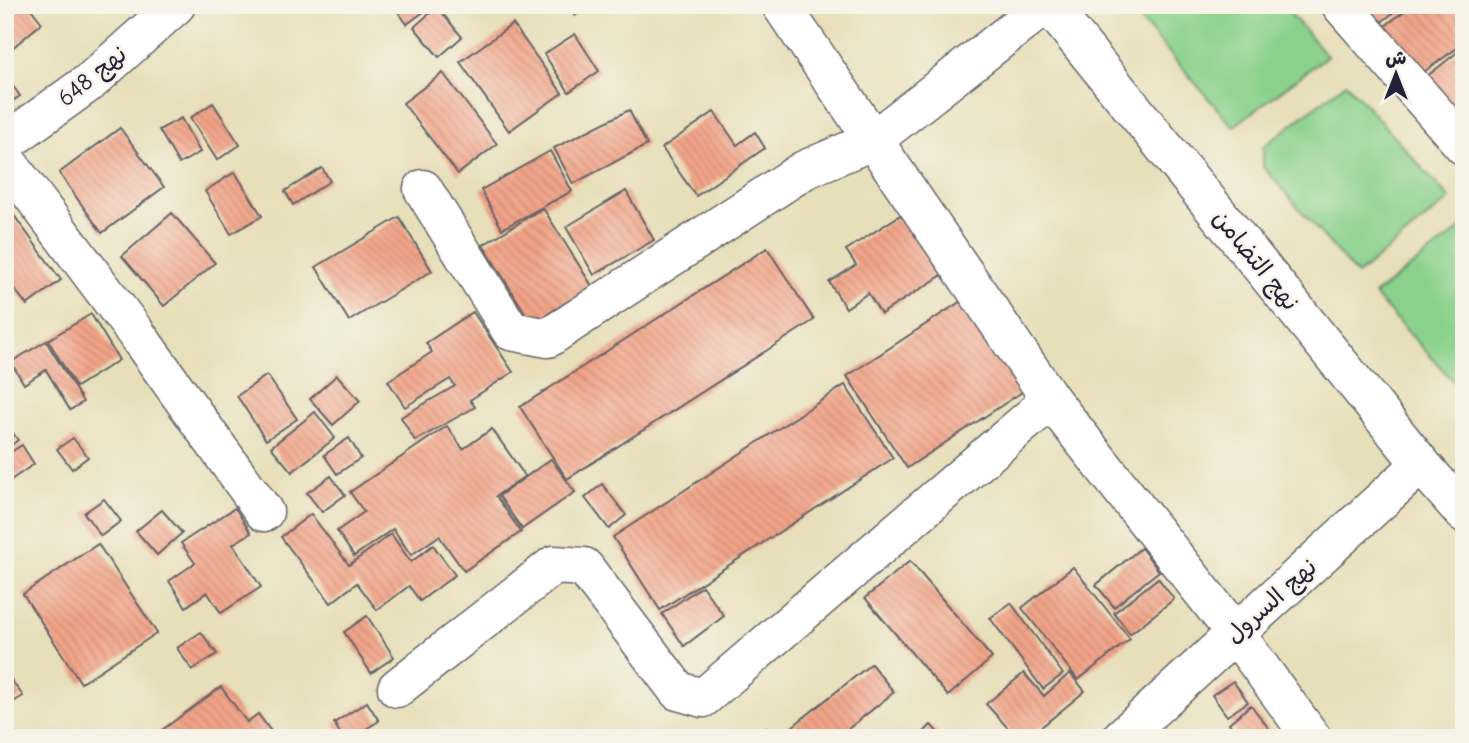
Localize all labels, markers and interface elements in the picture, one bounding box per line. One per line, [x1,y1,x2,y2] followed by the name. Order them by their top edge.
[1360,38,1430,108] north arrow
[52,40,133,114] street label: نهج 648
[1386,47,1407,69] text: ش
[1205,204,1305,317] street label: نهج التضامن
[1220,553,1324,651] street label: نهج السرول

